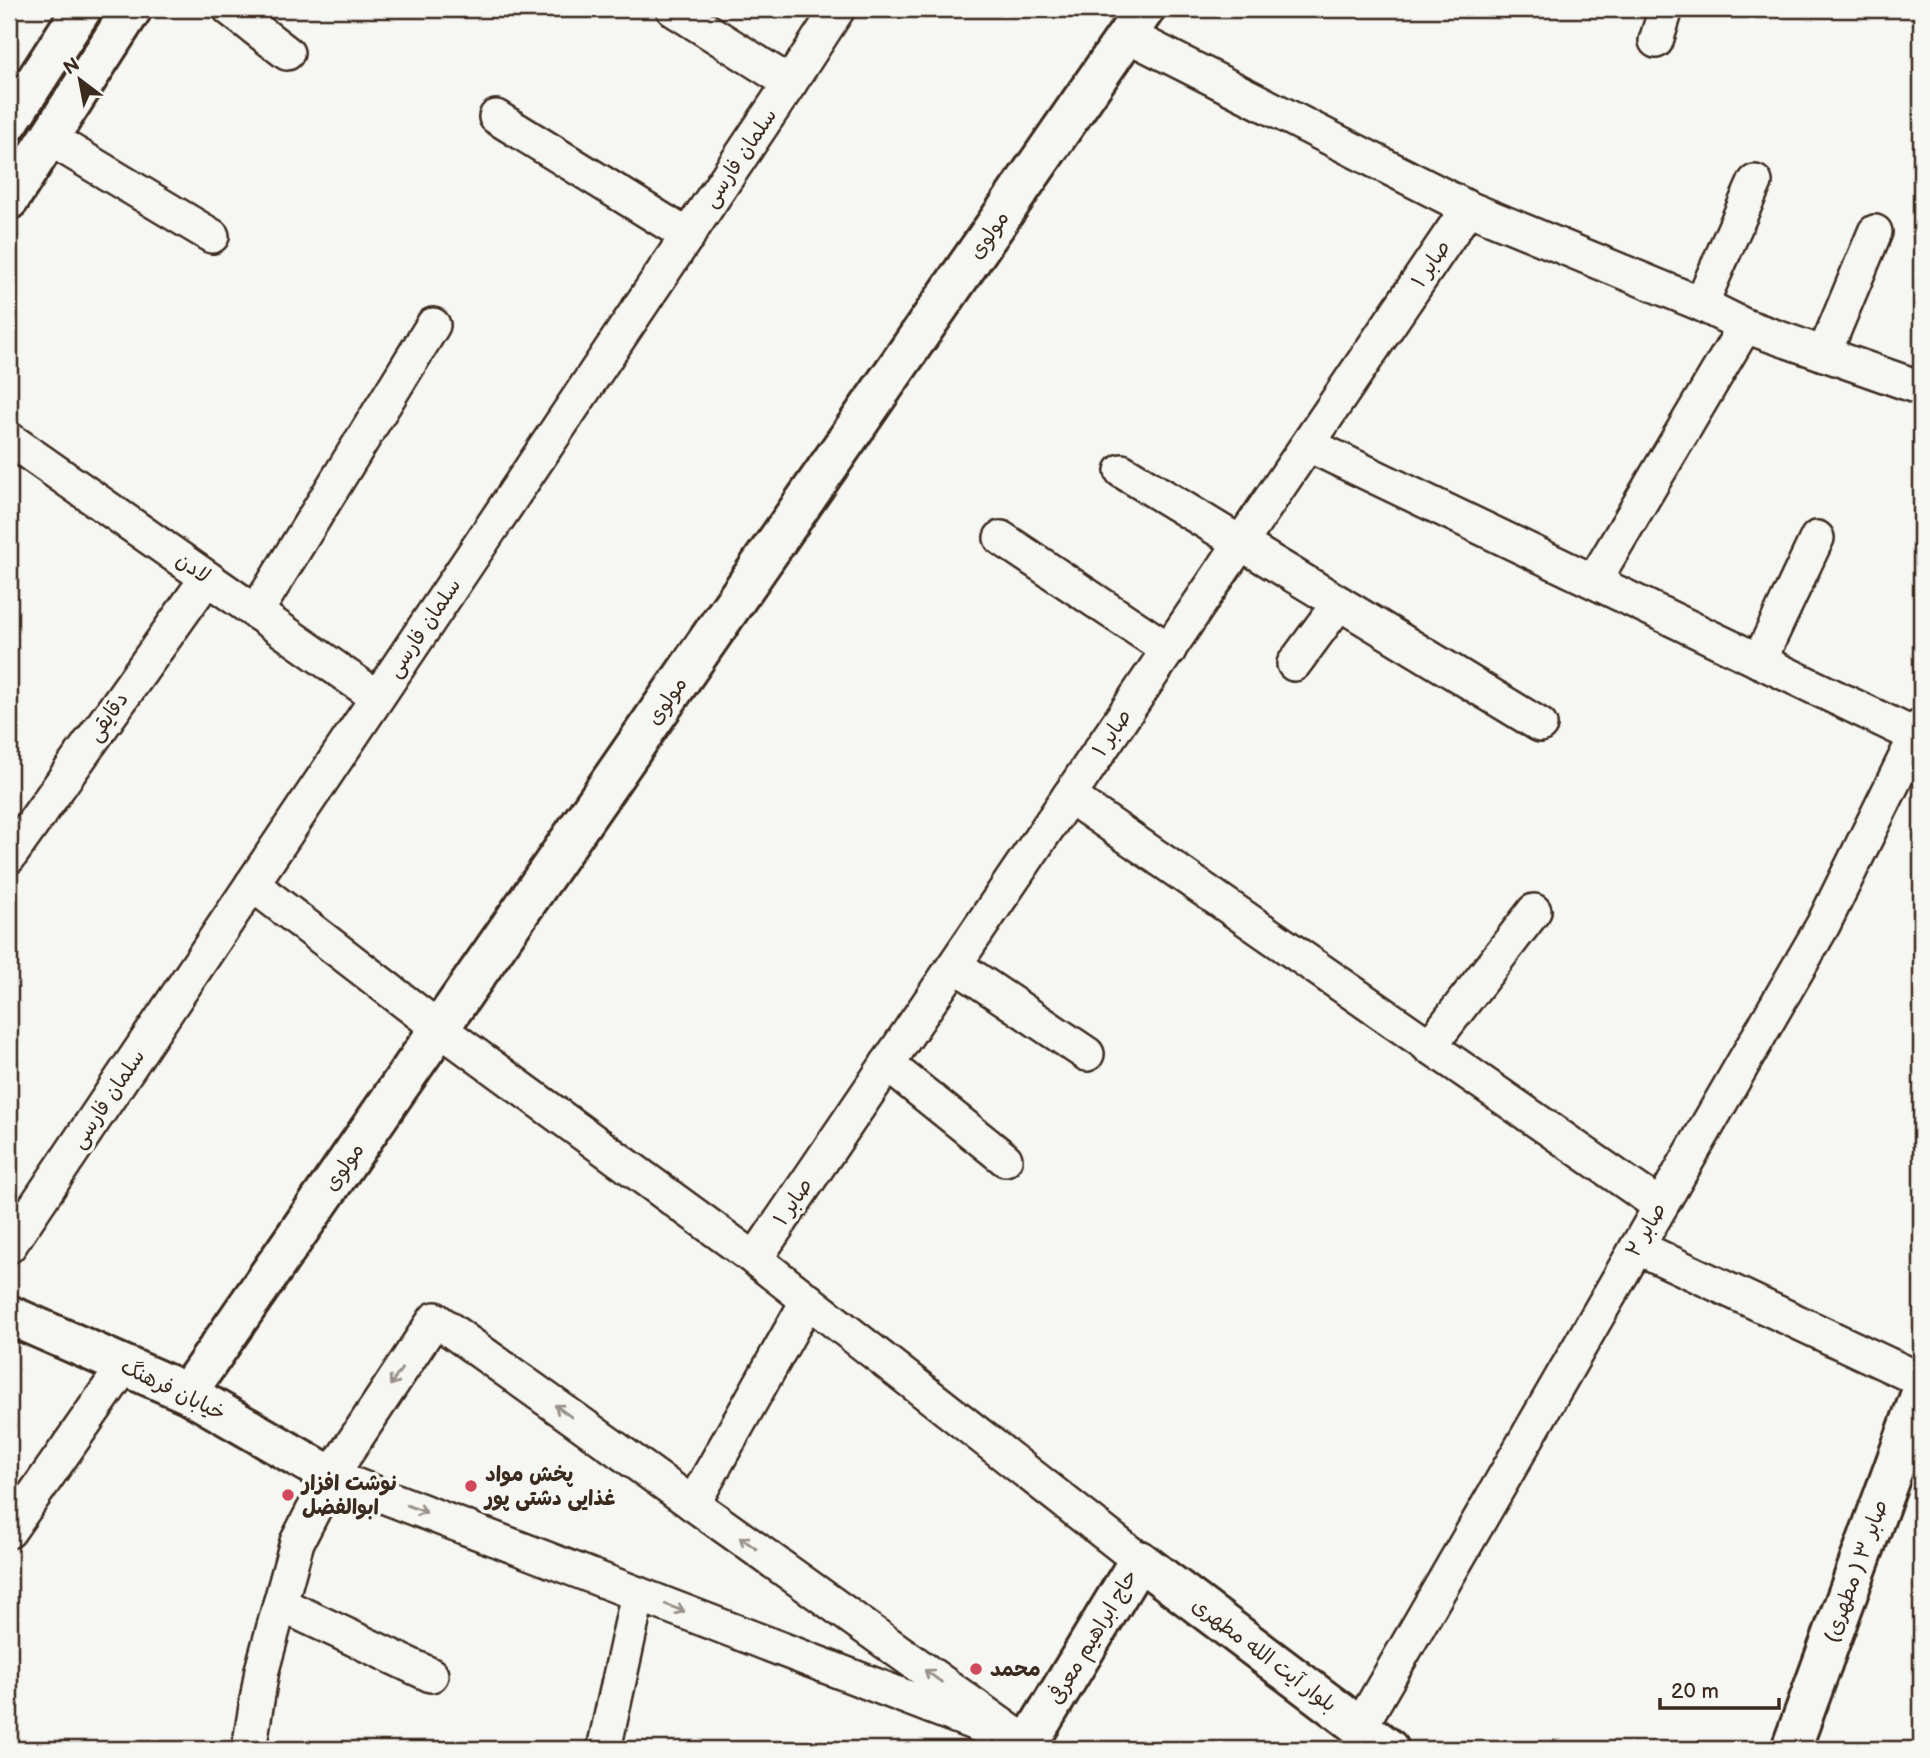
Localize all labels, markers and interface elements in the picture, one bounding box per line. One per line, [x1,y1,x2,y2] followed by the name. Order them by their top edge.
[46,46,116,116] north arrow
[60,53,84,80] text: N
[698,104,783,213] street label: سلمان فارسی
[963,206,1015,264] street label: مولوی
[1406,236,1456,292] street label: صابر ۱
[171,547,215,589] street label: لادن
[382,574,467,683] street label: سلمان فارسی
[641,672,693,730] street label: مولوی
[82,688,135,747] street label: دقایقی
[1087,705,1137,761] street label: صابر ۱
[66,1045,151,1154] street label: سلمان فارسی
[318,1138,370,1196] street label: مولوی
[768,1174,818,1230] street label: صابر ۱
[1621,1198,1671,1262] street label: صابر ۲
[117,1354,229,1426] street label: خیابان فرهنگ
[389,1367,403,1387] one-way arrow
[554,1404,573,1418] one-way arrow
[483,1462,615,1511] place label: پخش مواد غذایی دشتی پور
[300,1471,397,1520] place label: نوشت افزار ابوالفضل
[463,1478,479,1494] marker: پخش مواد غذایی دشتی پور
[280,1487,296,1503] marker: نوشت افزار ابوالفضل
[1819,1496,1893,1646] street label: صابر ۳ ( مطهری)
[406,1504,428,1517] one-way arrow
[739,1536,758,1551] one-way arrow
[1041,1564,1146,1710] street label: حاج ابراهیم معرفی
[1187,1593,1341,1717] street label: بلوار آیت الله مطهری
[664,1603,686,1616] one-way arrow
[990,1657,1041,1682] place label: محمد
[968,1661,984,1677] marker: محمد
[1660,1667,1780,1711] scale bar
[924,1669,943,1683] one-way arrow
[1671,1679,1719,1704] text: 20 m

